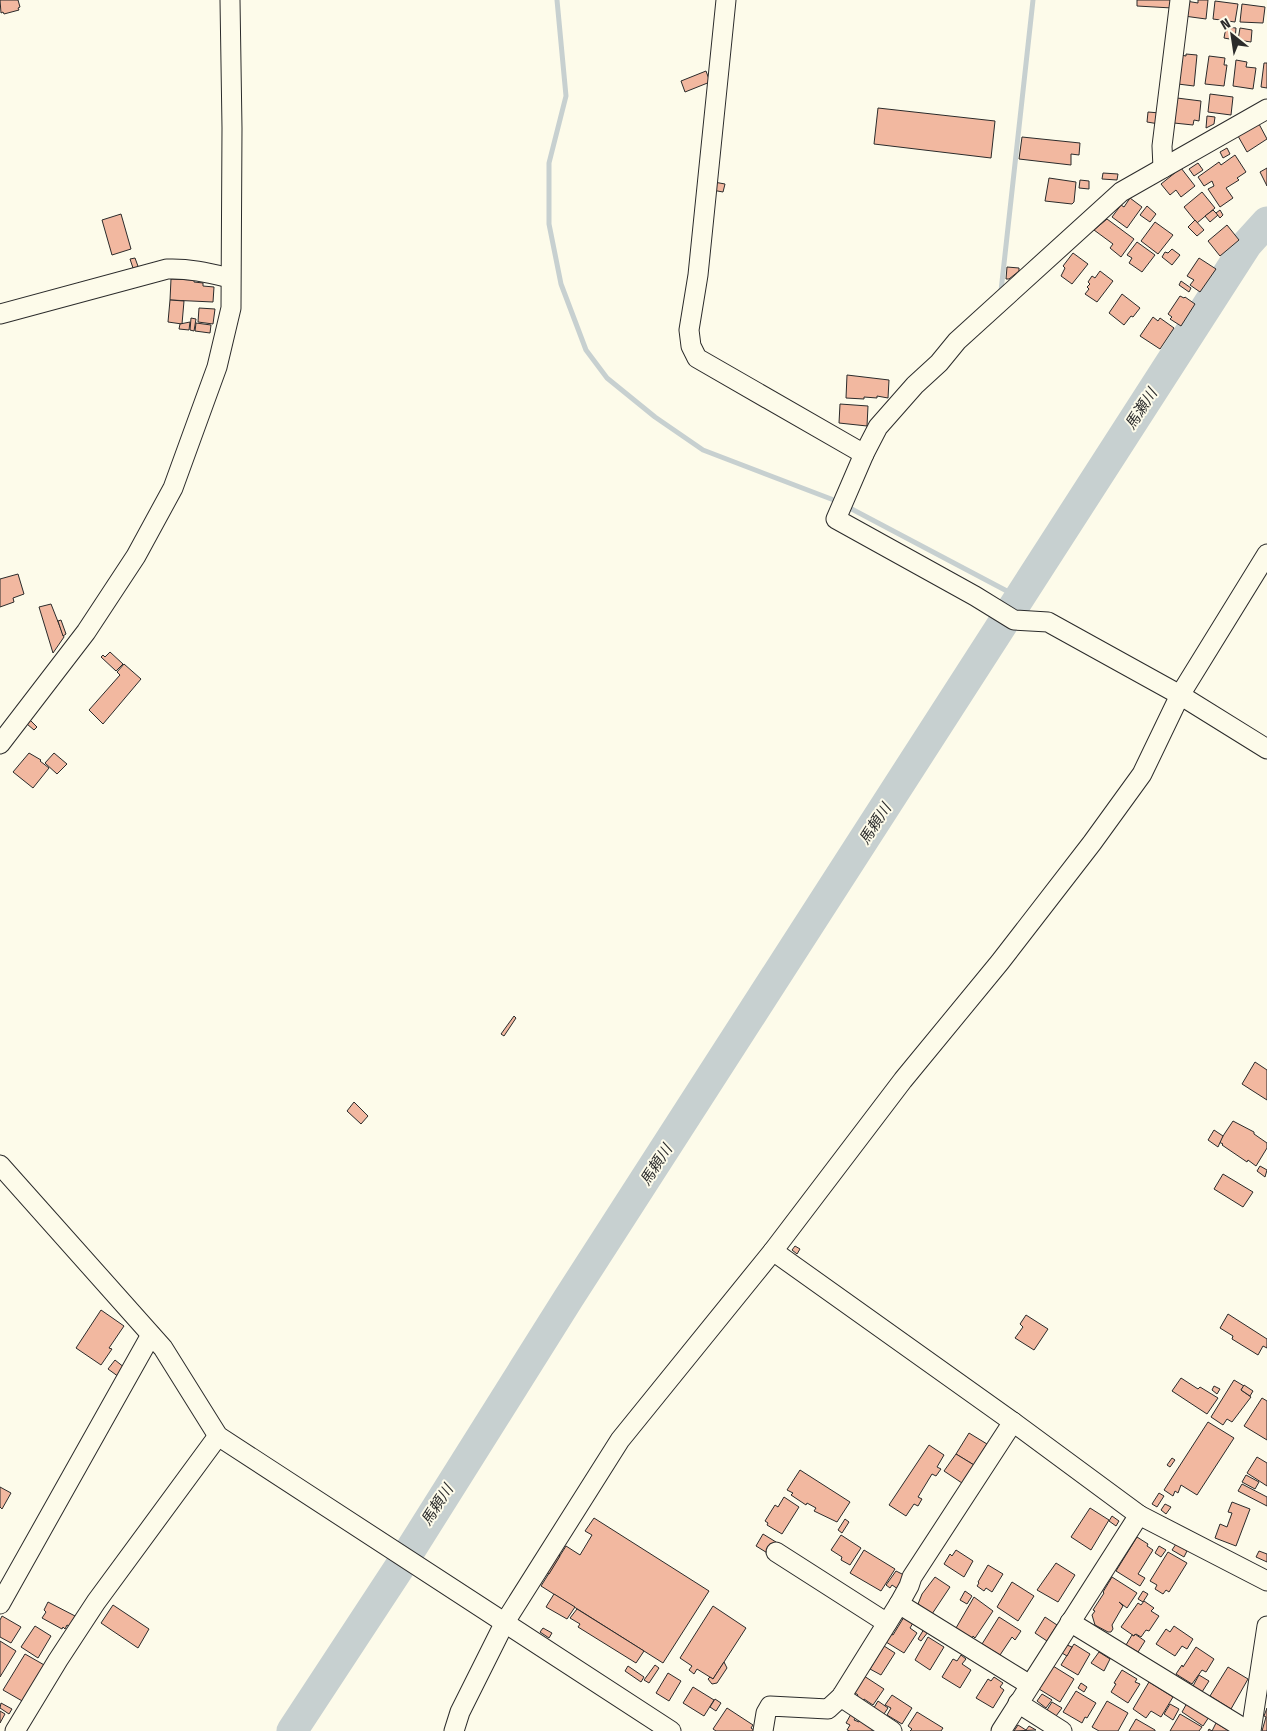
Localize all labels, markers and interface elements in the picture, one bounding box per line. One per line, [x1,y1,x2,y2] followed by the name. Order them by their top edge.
[1207,10,1257,60] north arrow
[1218,15,1234,34] text: N
[1121,384,1162,433] water label: 馬瀬川
[855,799,896,848] water label: 馬頼川
[636,1140,677,1189] water label: 馬頼川
[417,1480,458,1529] water label: 馬頼川

